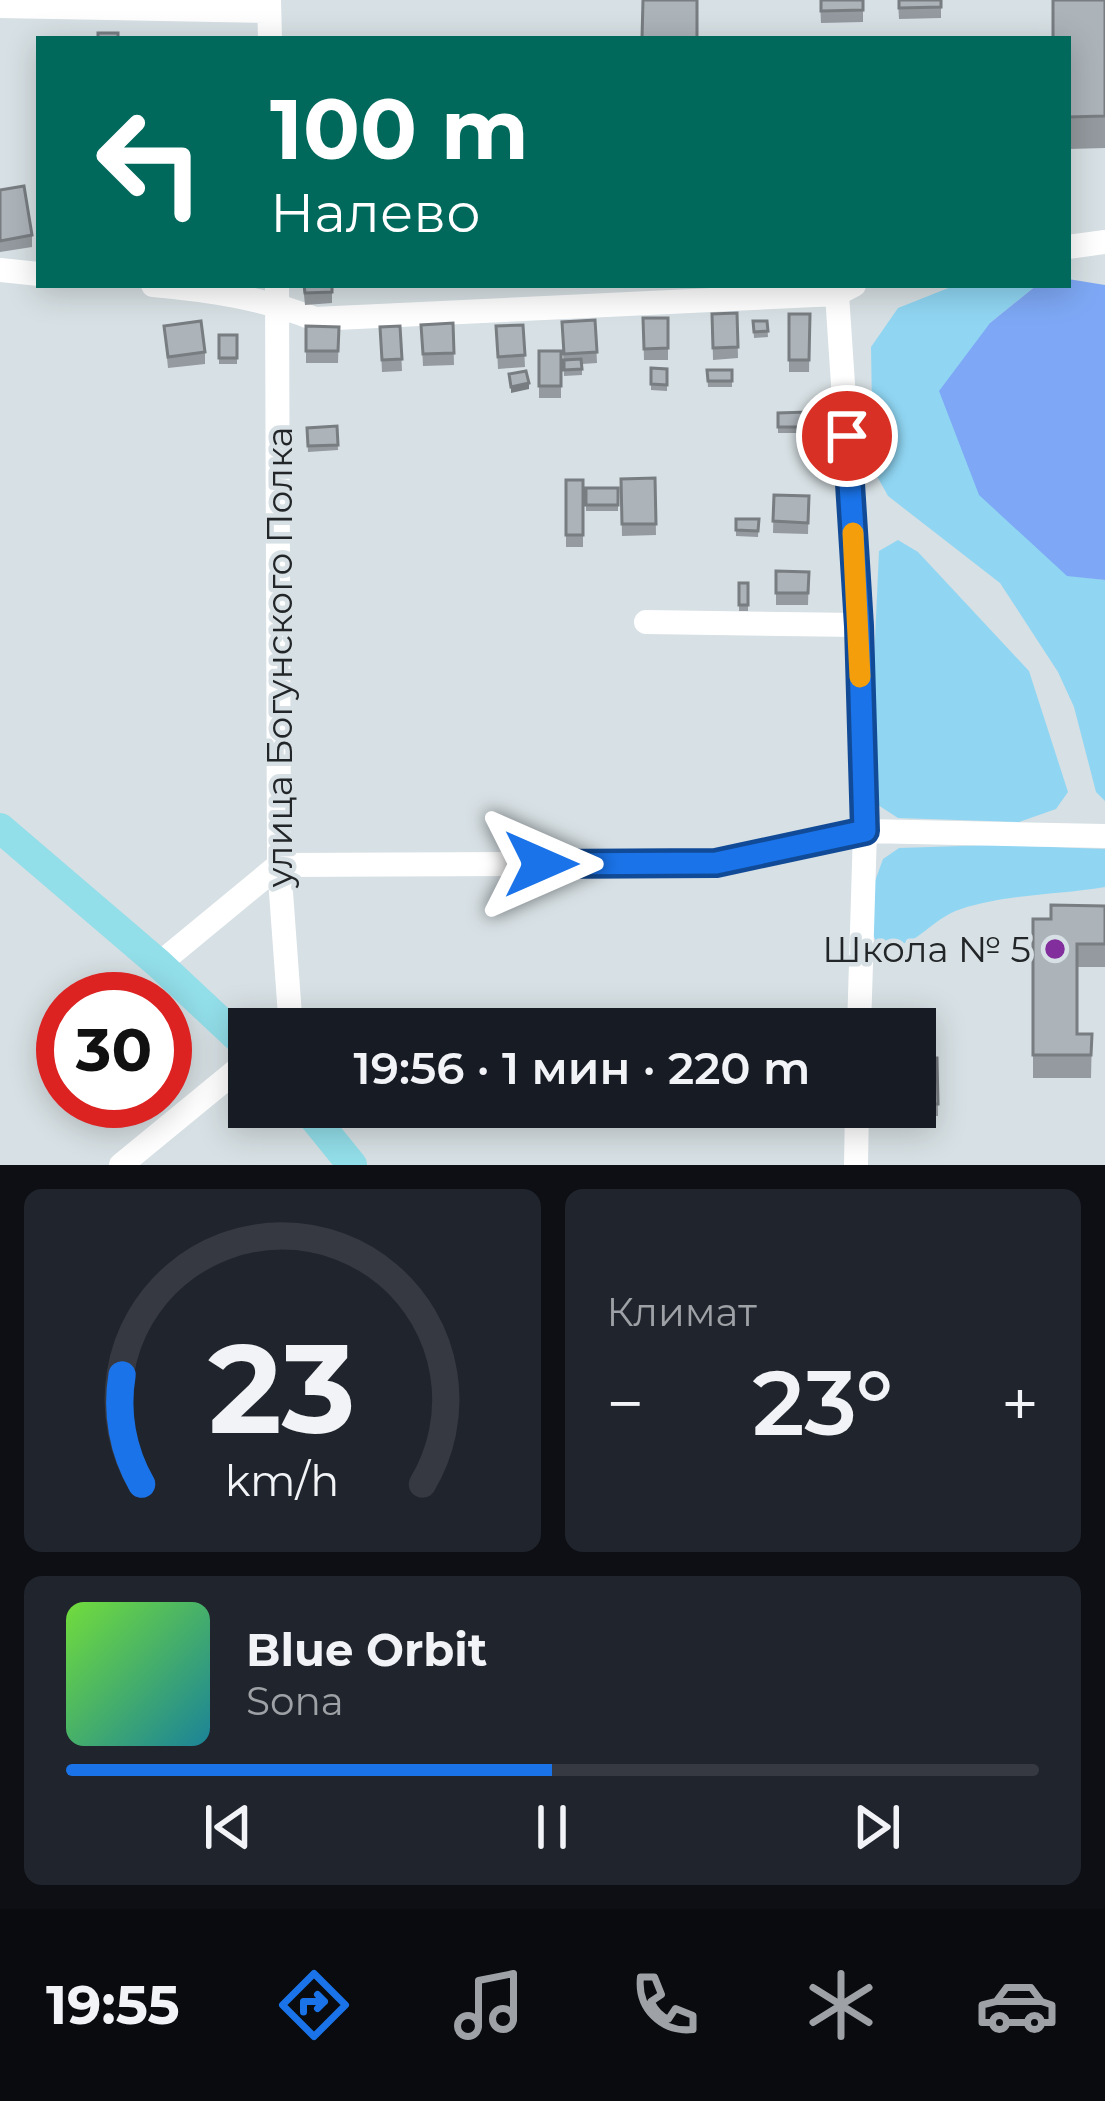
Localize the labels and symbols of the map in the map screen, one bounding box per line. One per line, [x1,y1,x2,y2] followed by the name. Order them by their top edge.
[796,385,898,487] pin
[257,426,301,889] street label: улица Богунского Полка
[478,801,604,927] position arrow
[822,927,1031,971] place label: Школа № 5
[1042,936,1068,962] marker: Школа № 5
[36,972,192,1128] speed limit sign: 30

